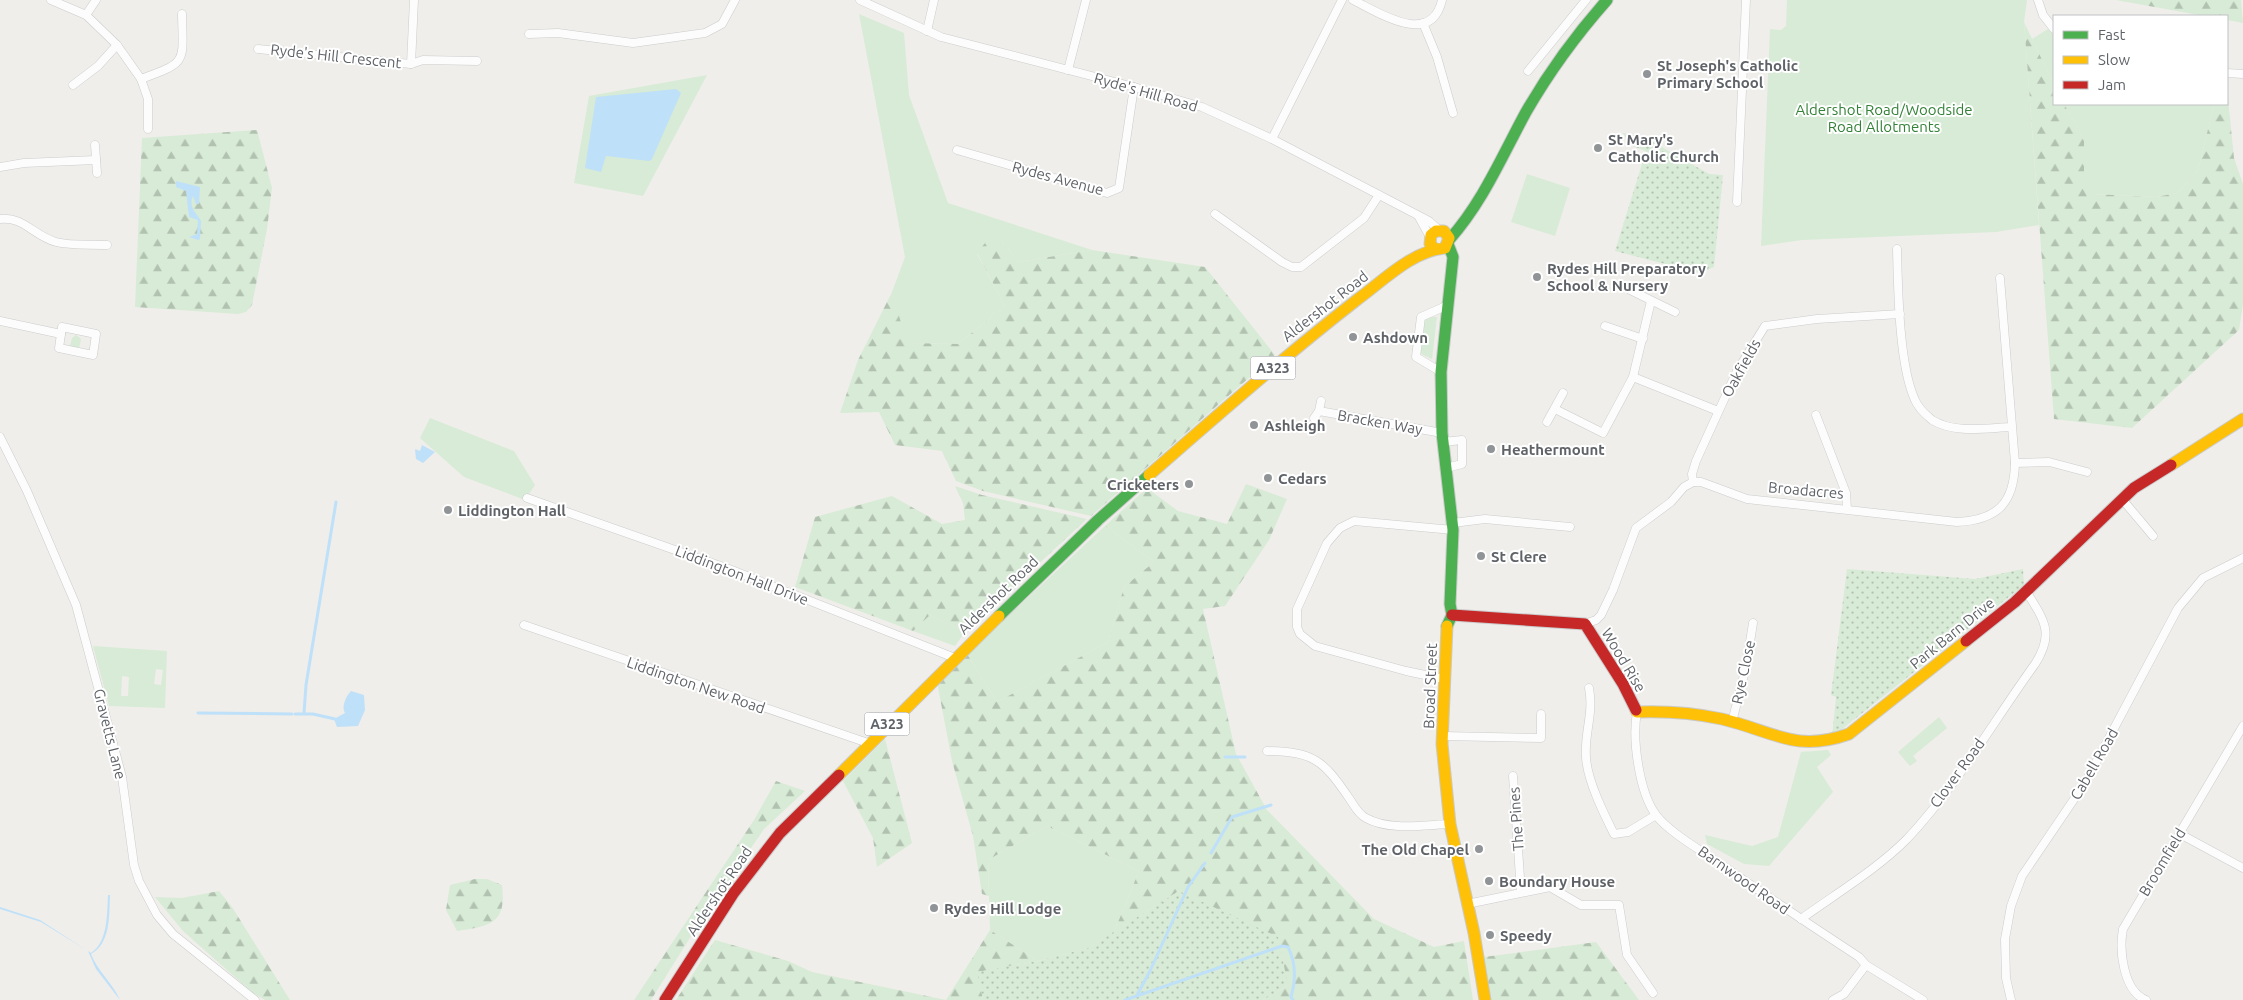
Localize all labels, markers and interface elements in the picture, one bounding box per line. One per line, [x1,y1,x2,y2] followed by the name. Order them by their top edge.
[2053,15,2228,105] legend
[2098,26,2126,43] text: Fast
[270,41,402,71] street label: Ryde's Hill Crescent
[2098,51,2131,68] text: Slow
[1657,57,1798,91] place label: St Joseph's Catholic Primary School
[1641,68,1653,80] marker: St Joseph's Catholic Primary School
[1092,69,1200,115] street label: Ryde's Hill Road
[2098,76,2126,93] text: Jam
[1795,101,1973,135] park label: Aldershot Road/Woodside Road Allotments
[1608,131,1719,165] place label: St Mary's Catholic Church
[1592,142,1604,154] marker: St Mary's Catholic Church
[1010,158,1106,198] street label: Rydes Avenue
[1547,260,1706,294] place label: Rydes Hill Preparatory School & Nursery
[1279,267,1371,345] street label: Aldershot Road
[1531,271,1543,283] marker: Rydes Hill Preparatory School & Nursery
[1363,329,1428,346] place label: Ashdown
[1347,331,1359,343] marker: Ashdown
[1718,336,1764,400] street label: Oakfields
[1250,356,1296,379] road number: A323
[1336,406,1424,438] street label: Bracken Way
[1264,417,1326,434] place label: Ashleigh
[1248,419,1260,431] marker: Ashleigh
[1501,441,1605,458] place label: Heathermount
[1485,443,1497,455] marker: Heathermount
[1278,470,1326,487] place label: Cedars
[1262,472,1274,484] marker: Cedars
[1107,476,1179,493] place label: Cricketers
[1183,478,1195,490] marker: Cricketers
[1768,478,1844,502] street label: Broadacres
[458,502,566,519] place label: Liddington Hall
[442,504,454,516] marker: Liddington Hall
[673,542,811,608] street label: Liddington Hall Drive
[1491,548,1547,565] place label: St Clere
[1475,550,1487,562] marker: St Clere
[955,553,1041,637] street label: Aldershot Road
[1906,594,1998,672] street label: Park Barn Drive
[1598,625,1650,695] street label: Wood Rise
[1728,638,1758,706] street label: Rye Close
[1420,643,1440,729] street label: Broad Street
[625,653,767,717] street label: Liddington New Road
[91,687,129,781] street label: Gravetts Lane
[864,712,910,736] road number: A323
[2067,725,2121,803] street label: Cabell Road
[1926,735,1988,811] street label: Clover Road
[1505,786,1527,852] street label: The Pines
[2135,825,2189,899] street label: Broomfield
[1361,841,1469,858] place label: The Old Chapel
[1695,842,1793,918] street label: Barnwood Road
[683,843,755,939] street label: Aldershot Road
[1473,843,1485,855] marker: The Old Chapel
[1499,873,1615,890] place label: Boundary House
[1483,875,1495,887] marker: Boundary House
[944,900,1061,917] place label: Rydes Hill Lodge
[928,902,940,914] marker: Rydes Hill Lodge
[1500,927,1552,944] place label: Speedy
[1484,929,1496,941] marker: Speedy

